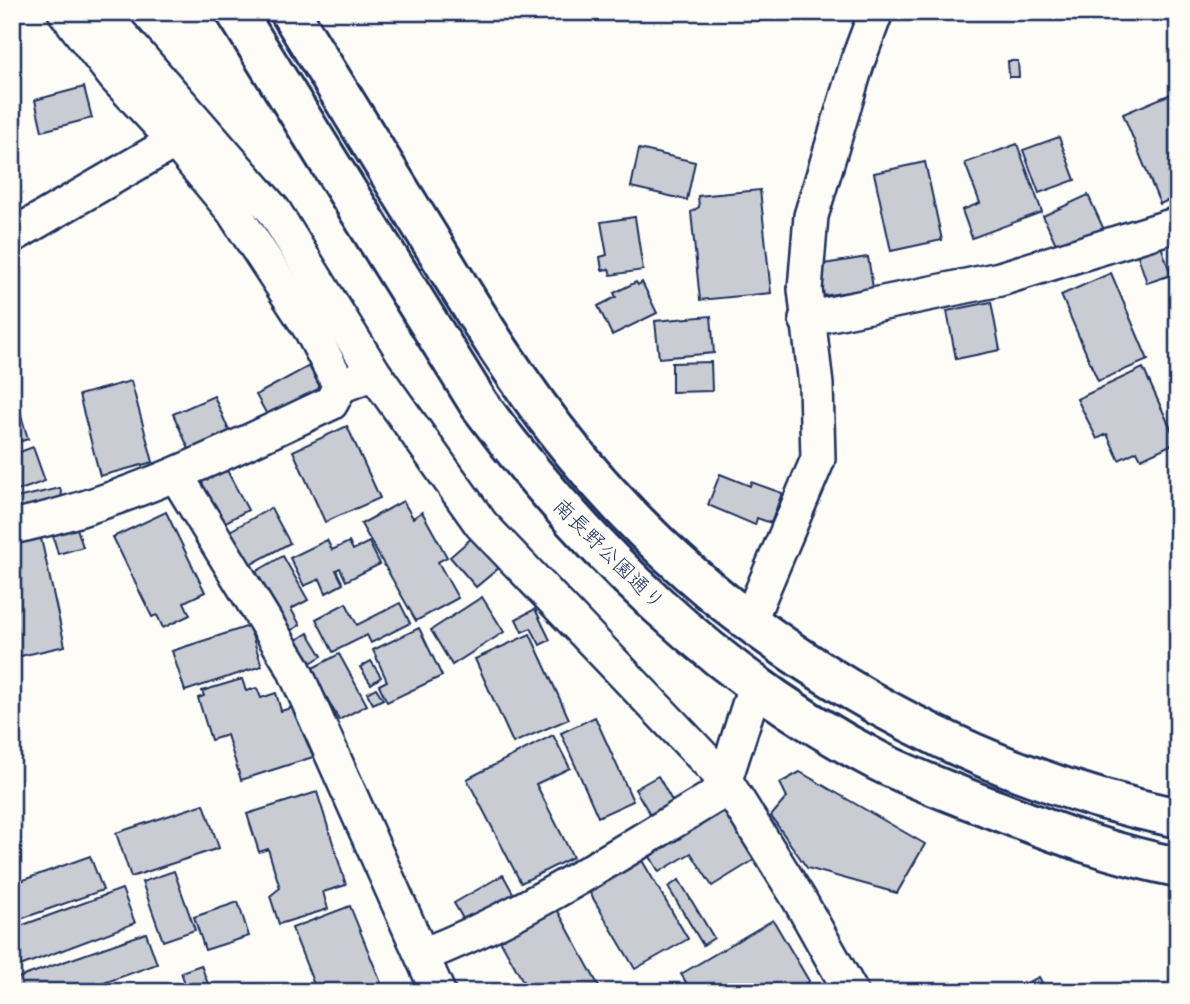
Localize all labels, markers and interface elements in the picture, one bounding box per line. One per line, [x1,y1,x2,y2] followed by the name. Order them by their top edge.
[547,489,674,616] street label: 南長野公園通り

